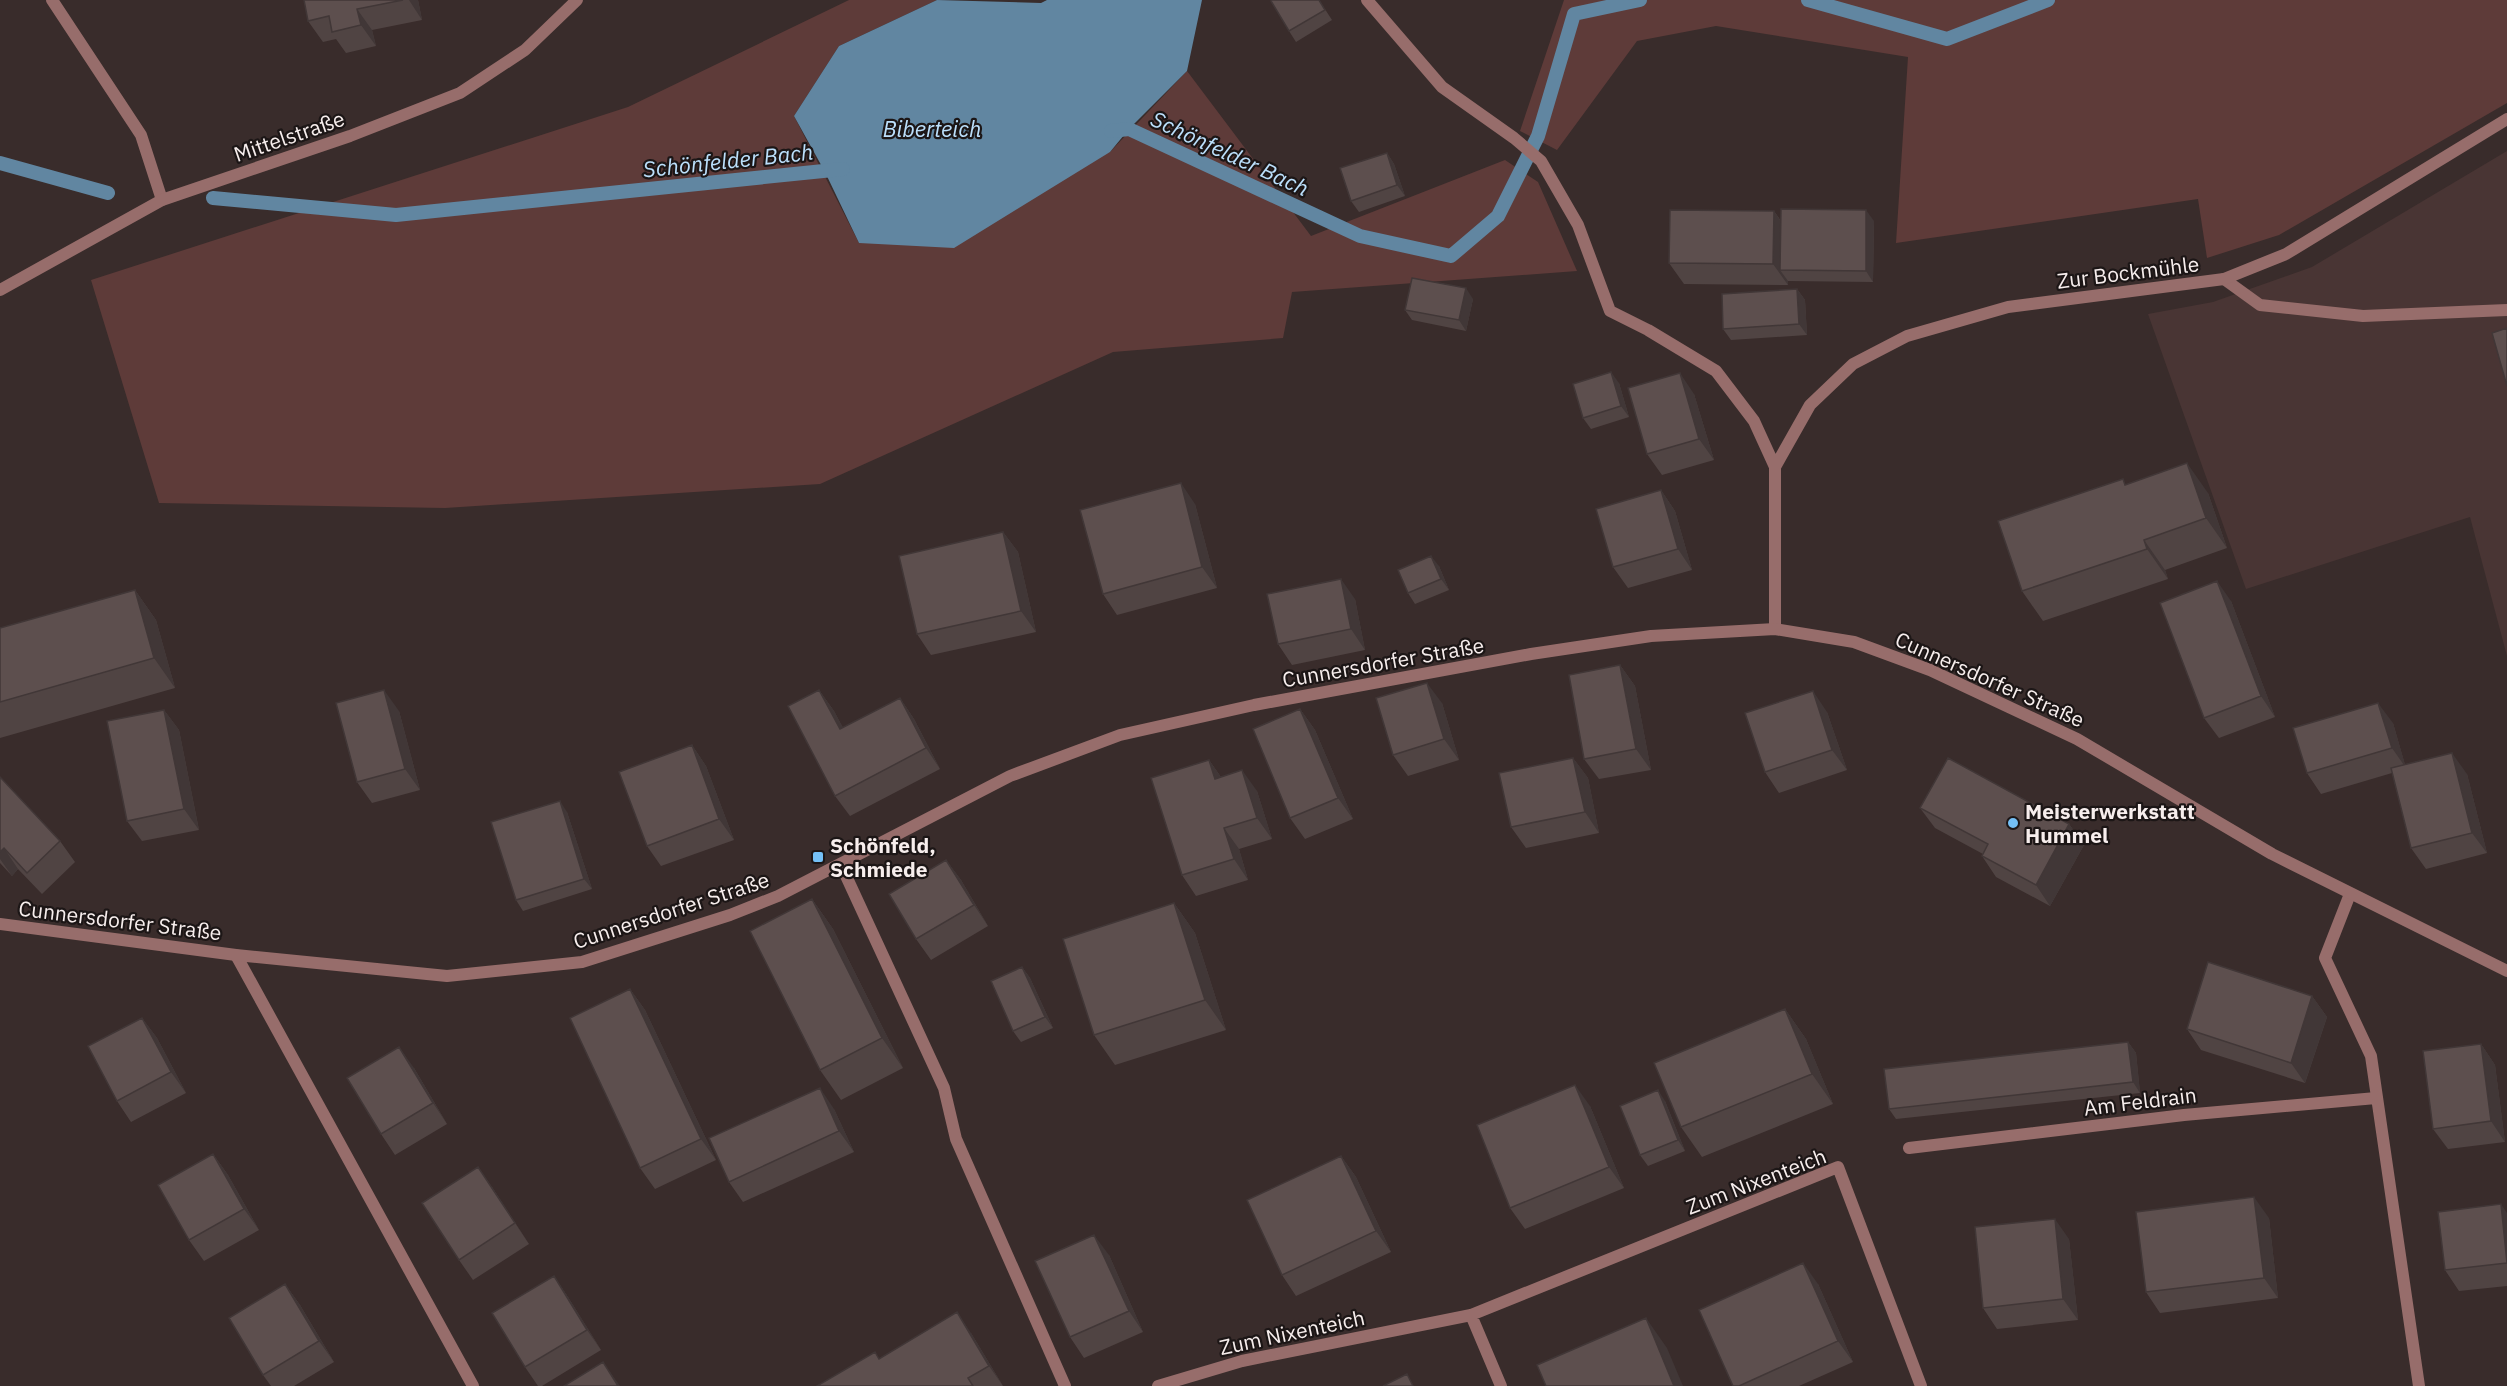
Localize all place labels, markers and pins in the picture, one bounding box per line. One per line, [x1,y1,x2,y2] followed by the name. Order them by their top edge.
[2025,797,2195,849] place label: Meisterwerkstatt Hummel
[2006,816,2020,830] marker: Meisterwerkstatt Hummel
[830,831,936,883] place label: Schönfeld, Schmiede
[811,850,825,864] marker: Schönfeld, Schmiede

